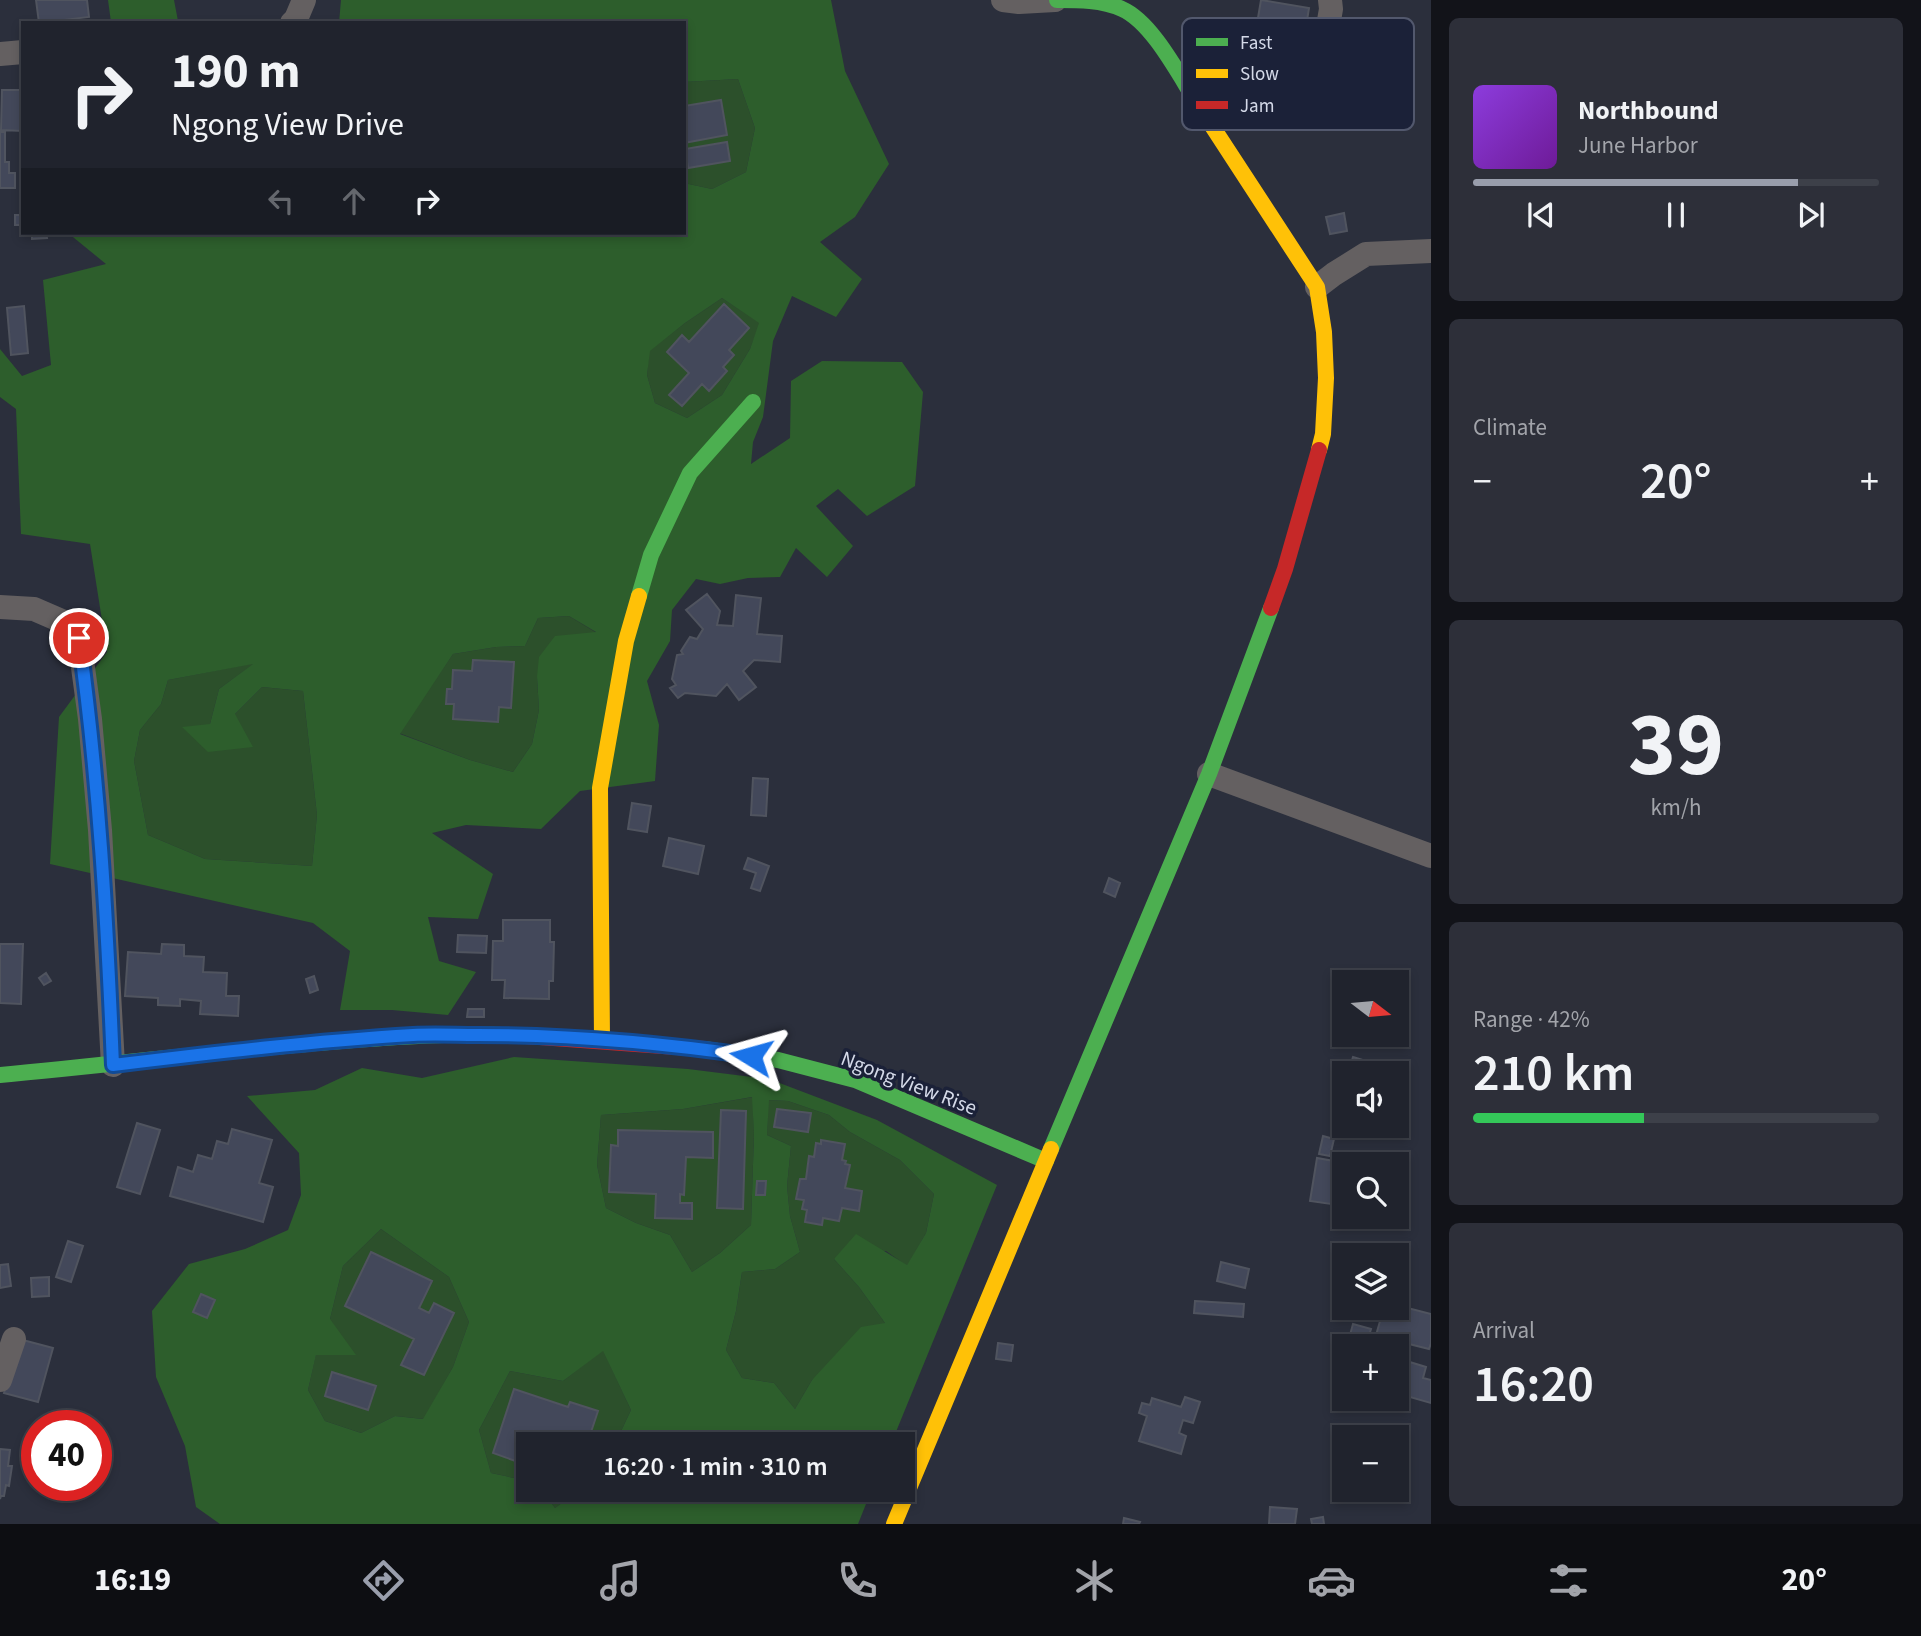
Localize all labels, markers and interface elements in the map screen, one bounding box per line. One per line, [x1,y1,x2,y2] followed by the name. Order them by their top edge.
[1182,18,1414,130] legend
[1240,30,1273,57] text: Fast
[171,37,300,107] text: 190 m
[56,49,147,140] icon: right
[1240,61,1279,88] text: Slow
[1578,92,1719,129] text: Northbound
[1240,93,1274,120] text: Jam
[171,102,404,148] text: Ngong View Drive
[1578,129,1698,162] text: June Harbor
[262,182,300,220] icon: left
[335,182,373,220] icon: ahead
[408,182,446,220] icon: right
[1522,196,1560,234] icon: previous
[1657,196,1695,234] icon: pause
[1792,196,1830,234] icon: next
[1473,411,1547,444] text: Climate
[1640,445,1712,519] text: 20°
[1473,455,1492,509] text: −
[1860,455,1879,509] text: +
[49,608,109,668] pin
[60,619,98,657] icon: arrive
[1628,681,1724,810] text: 39
[1650,791,1702,824] text: km/h
[1332,970,1409,1046] north arrow
[1332,970,1409,1502] map controls
[1473,1003,1590,1036] text: Range · 42%
[714,1019,788,1093] position arrow
[1473,1037,1634,1111] text: 210 km
[837,1043,981,1123] street label: Ngong View Rise
[1332,1061,1409,1138] button: sound
[1332,1152,1409,1229] button: search
[1332,1243,1409,1320] button: layers
[1473,1314,1535,1347] text: Arrival
[1332,1334,1409,1411] button: +
[1473,1348,1594,1422] text: 16:20
[21,1410,112,1501] speed limit sign: 40
[1332,1425,1409,1502] button: −
[603,1448,828,1485] text: 16:20 · 1 min · 310 m
[359,1556,408,1605] icon: directions
[596,1556,645,1605] icon: music
[833,1556,882,1605] icon: phone
[1070,1556,1119,1605] icon: climate
[1307,1556,1356,1605] icon: car
[1544,1556,1593,1605] icon: filters
[94,1557,171,1603] text: 16:19
[1781,1557,1827,1603] text: 20°

